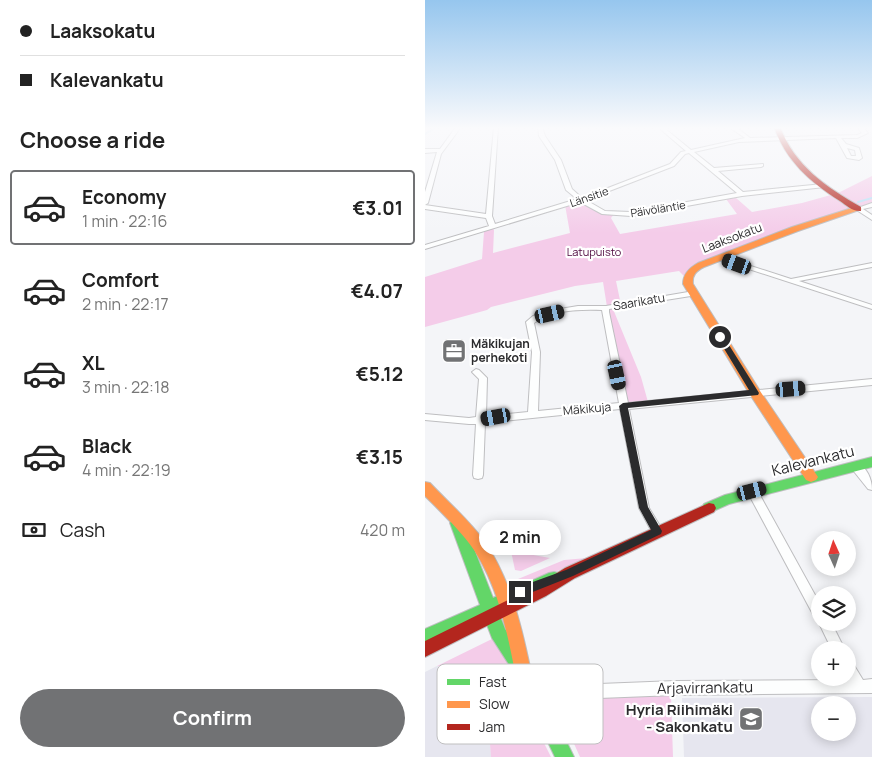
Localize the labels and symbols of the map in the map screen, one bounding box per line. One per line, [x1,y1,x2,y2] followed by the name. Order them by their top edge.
[567,183,611,210] street label: Länsitie
[629,197,687,220] street label: Päivöläntie
[699,218,764,257] street label: Laaksokatu
[567,244,622,259] park label: Latupuisto
[720,252,753,276] car
[612,289,666,314] street label: Saarikatu
[533,303,566,325] car
[709,326,731,348] route start
[471,335,530,366] place label: Mäkikujan perhekoti
[441,338,467,364] office icon: Mäkikujan perhekoti
[606,359,627,391] car
[775,380,806,398] car
[562,398,612,419] street label: Mäkikuja
[479,407,512,427] car
[769,440,856,481] street label: Kalevankatu
[735,480,768,502] car
[479,520,561,554] callout: 2 min
[811,531,856,576] north arrow
[509,581,531,603] route end
[437,664,603,744] legend
[479,672,507,691] text: Fast
[657,676,753,699] street label: Arjavirrankatu
[479,694,510,713] text: Slow
[626,699,733,737] place label: Hyria Riihimäki - Sakonkatu
[738,706,764,732] school or university icon: Hyria Riihimäki - Sakonkatu
[479,717,505,736] text: Jam

